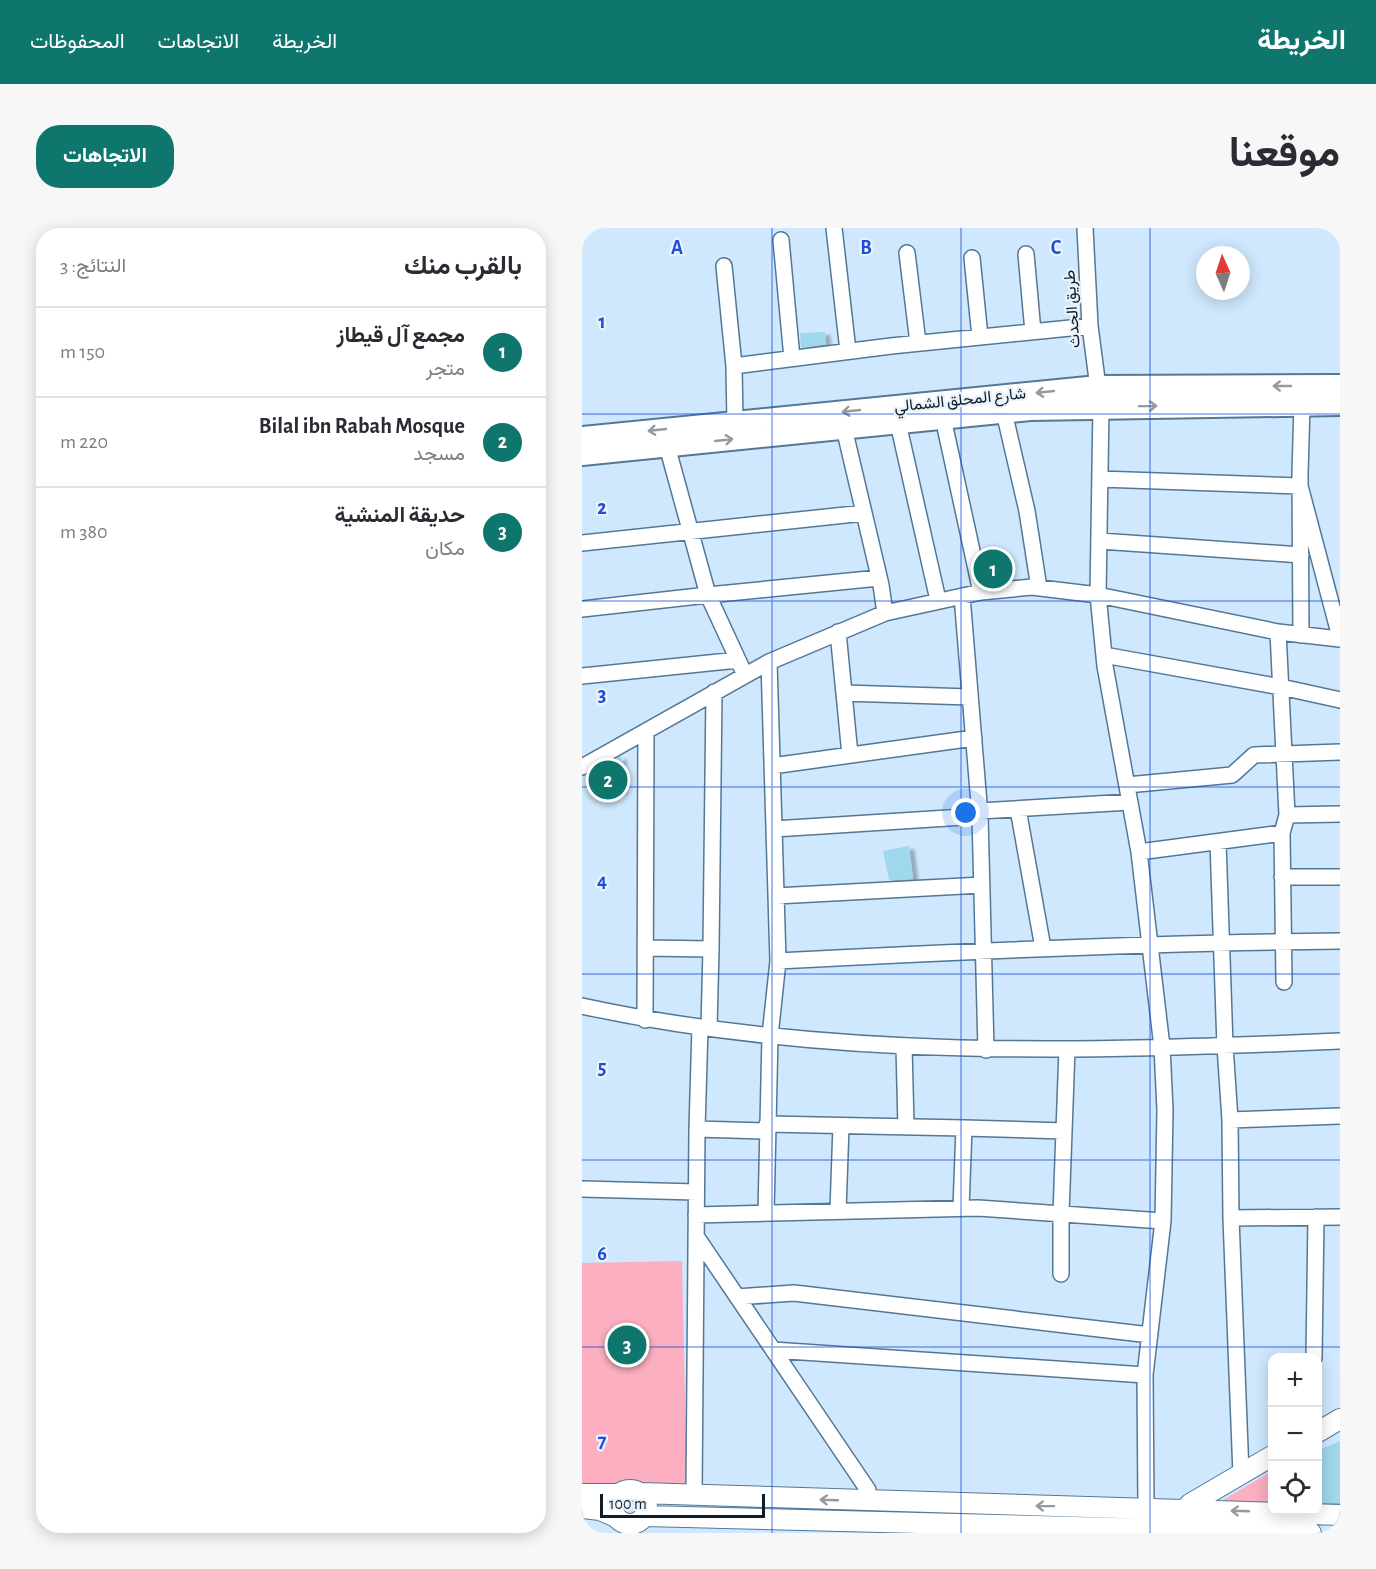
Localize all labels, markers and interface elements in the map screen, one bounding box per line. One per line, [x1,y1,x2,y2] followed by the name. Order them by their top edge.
[1257,27,1346,55] text: الخريطة
[30,31,125,52] text: المحفوظات
[158,31,239,52] text: الاتجاهات
[272,31,337,52] text: الخريطة
[36,125,174,188] button: الاتجاهات
[1229,132,1340,174] text: موقعنا
[671,238,683,258] text: A
[860,238,872,258] text: B
[1051,238,1062,258] text: C
[1196,246,1250,300] north arrow
[404,253,522,279] text: بالقرب منك
[60,256,126,276] text: النتائج: 3
[1061,269,1085,349] street label: طريق الحدث
[598,312,606,332] text: 1
[336,324,465,346] text: مجمع آل قيطاز
[60,342,105,362] text: 150 m
[499,342,506,362] text: 1
[426,359,465,379] text: متجر
[1272,380,1292,392] one-way arrow
[893,385,1027,420] street label: شارع المحلق الشمالي
[1035,387,1055,398] one-way arrow
[1138,401,1158,412] one-way arrow
[841,406,861,417] one-way arrow
[259,415,465,437] text: Bilal ibn Rabah Mosque
[647,425,667,436] one-way arrow
[60,432,108,452] text: 220 m
[498,432,507,452] text: 2
[713,434,733,445] one-way arrow
[413,444,465,464] text: مسجد
[597,498,607,518] text: 2
[334,504,465,526] text: حديقة المنشية
[60,522,108,542] text: 380 m
[498,522,507,542] text: 3
[425,539,465,559] text: مكان
[974,546,1012,592] pin: 1
[598,685,606,705] text: 3
[588,758,628,802] pin: 2
[951,798,980,827] your location
[597,871,607,891] text: 4
[598,1058,606,1078] text: 5
[597,1244,607,1264] text: 6
[608,1322,646,1368] pin: 3
[1268,1353,1322,1515] map controls
[1268,1353,1322,1407] button: +
[1268,1407,1322,1461] button: −
[598,1431,607,1451] text: 7
[1268,1461,1322,1515] button: locate
[600,1491,765,1518] scale bar
[819,1494,839,1506] one-way arrow
[609,1496,647,1512] text: 100 m
[1035,1500,1055,1511] one-way arrow
[1230,1505,1250,1517] one-way arrow

